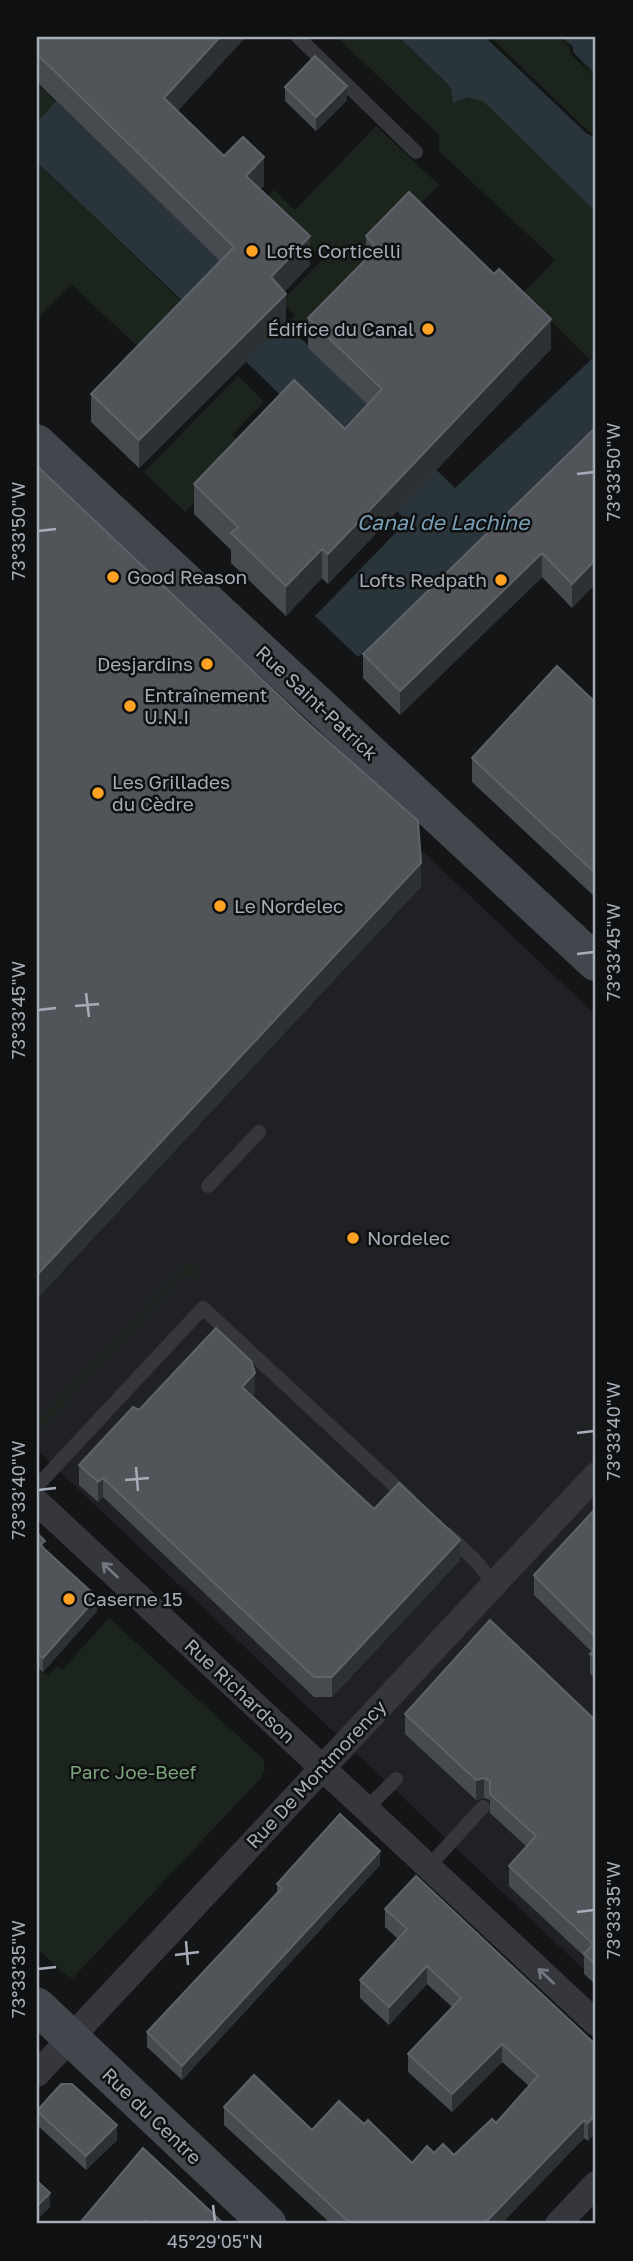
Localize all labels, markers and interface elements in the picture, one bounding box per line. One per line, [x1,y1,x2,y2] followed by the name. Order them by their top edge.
[266,239,401,262] place label: Lofts Corticelli
[244,243,260,259] marker: Lofts Corticelli
[268,317,414,340] place label: Édifice du Canal
[420,321,436,337] marker: Édifice du Canal
[602,423,624,521] text: 73°33'50"W
[7,482,29,580] text: 73°33'50"W
[357,509,531,535] water label: Canal de Lachine
[127,565,247,588] place label: Good Reason
[359,568,487,591] place label: Lofts Redpath
[105,569,121,585] marker: Good Reason
[493,572,509,588] marker: Lofts Redpath
[252,640,383,765] street label: Rue Saint-Patrick
[97,652,193,675] place label: Desjardins
[199,656,215,672] marker: Desjardins
[144,683,267,728] place label: Entraînement U.N.I
[122,698,138,714] marker: Entraînement U.N.I
[112,770,230,815] place label: Les Grillades du Cèdre
[90,785,106,801] marker: Les Grillades du Cèdre
[234,894,343,917] place label: Le Nordelec
[212,898,228,914] marker: Le Nordelec
[602,903,624,1001] text: 73°33'45"W
[7,961,29,1059] text: 73°33'45"W
[367,1226,450,1249] place label: Nordelec
[345,1230,361,1246] marker: Nordelec
[602,1382,624,1480] text: 73°33'40"W
[7,1441,29,1539] text: 73°33'40"W
[101,1562,119,1578] one-way arrow
[83,1587,183,1610] place label: Caserne 15
[61,1591,77,1607] marker: Caserne 15
[180,1634,300,1748] street label: Rue Richardson
[241,1694,391,1853] street label: Rue De Montmorency
[69,1760,197,1783] park label: Parc Joe-Beef
[602,1861,624,1959] text: 73°33'35"W
[7,1920,29,2018] text: 73°33'35"W
[538,1968,555,1985] one-way arrow
[98,2063,207,2169] street label: Rue du Centre
[167,2230,263,2252] text: 45°29'05"N

